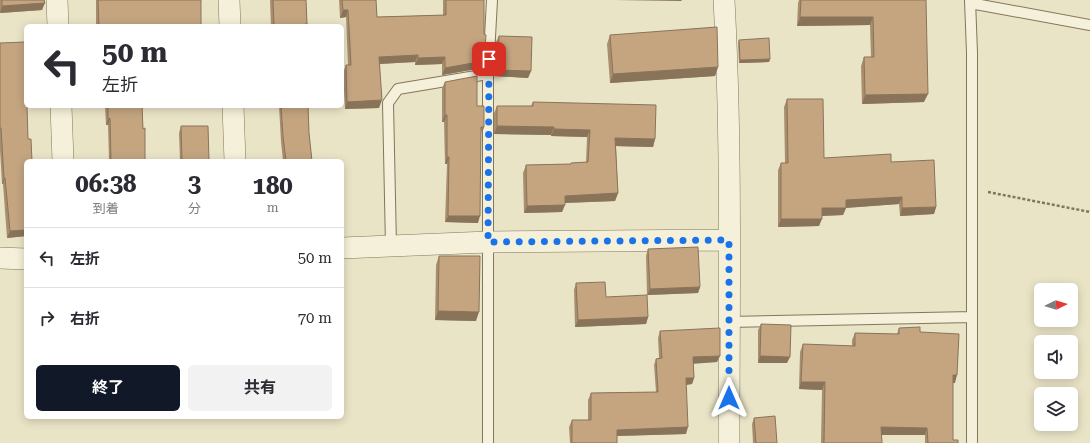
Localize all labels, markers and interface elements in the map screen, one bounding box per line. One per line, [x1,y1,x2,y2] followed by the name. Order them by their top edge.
[102,36,167,69] text: 50 m
[36,40,88,92] icon: left
[472,42,506,76] pin
[478,48,500,70] icon: arrive
[102,74,138,95] text: 左折
[75,170,137,198] text: 06:38
[188,170,201,198] text: 3
[252,172,293,200] text: 180
[267,200,279,215] text: m
[93,201,119,216] text: 到着
[188,201,201,216] text: 分
[36,247,58,269] icon: left
[298,249,332,267] text: 50 m
[70,250,100,268] text: 左折
[1034,283,1078,327] north arrow
[1034,283,1078,431] map controls
[36,307,58,329] icon: right
[298,309,332,327] text: 70 m
[70,310,100,328] text: 右折
[1034,335,1078,379] button: sound
[36,365,180,411] button: 終了
[188,365,332,411] button: 共有
[708,377,750,419] position arrow
[1034,387,1078,431] button: layers

